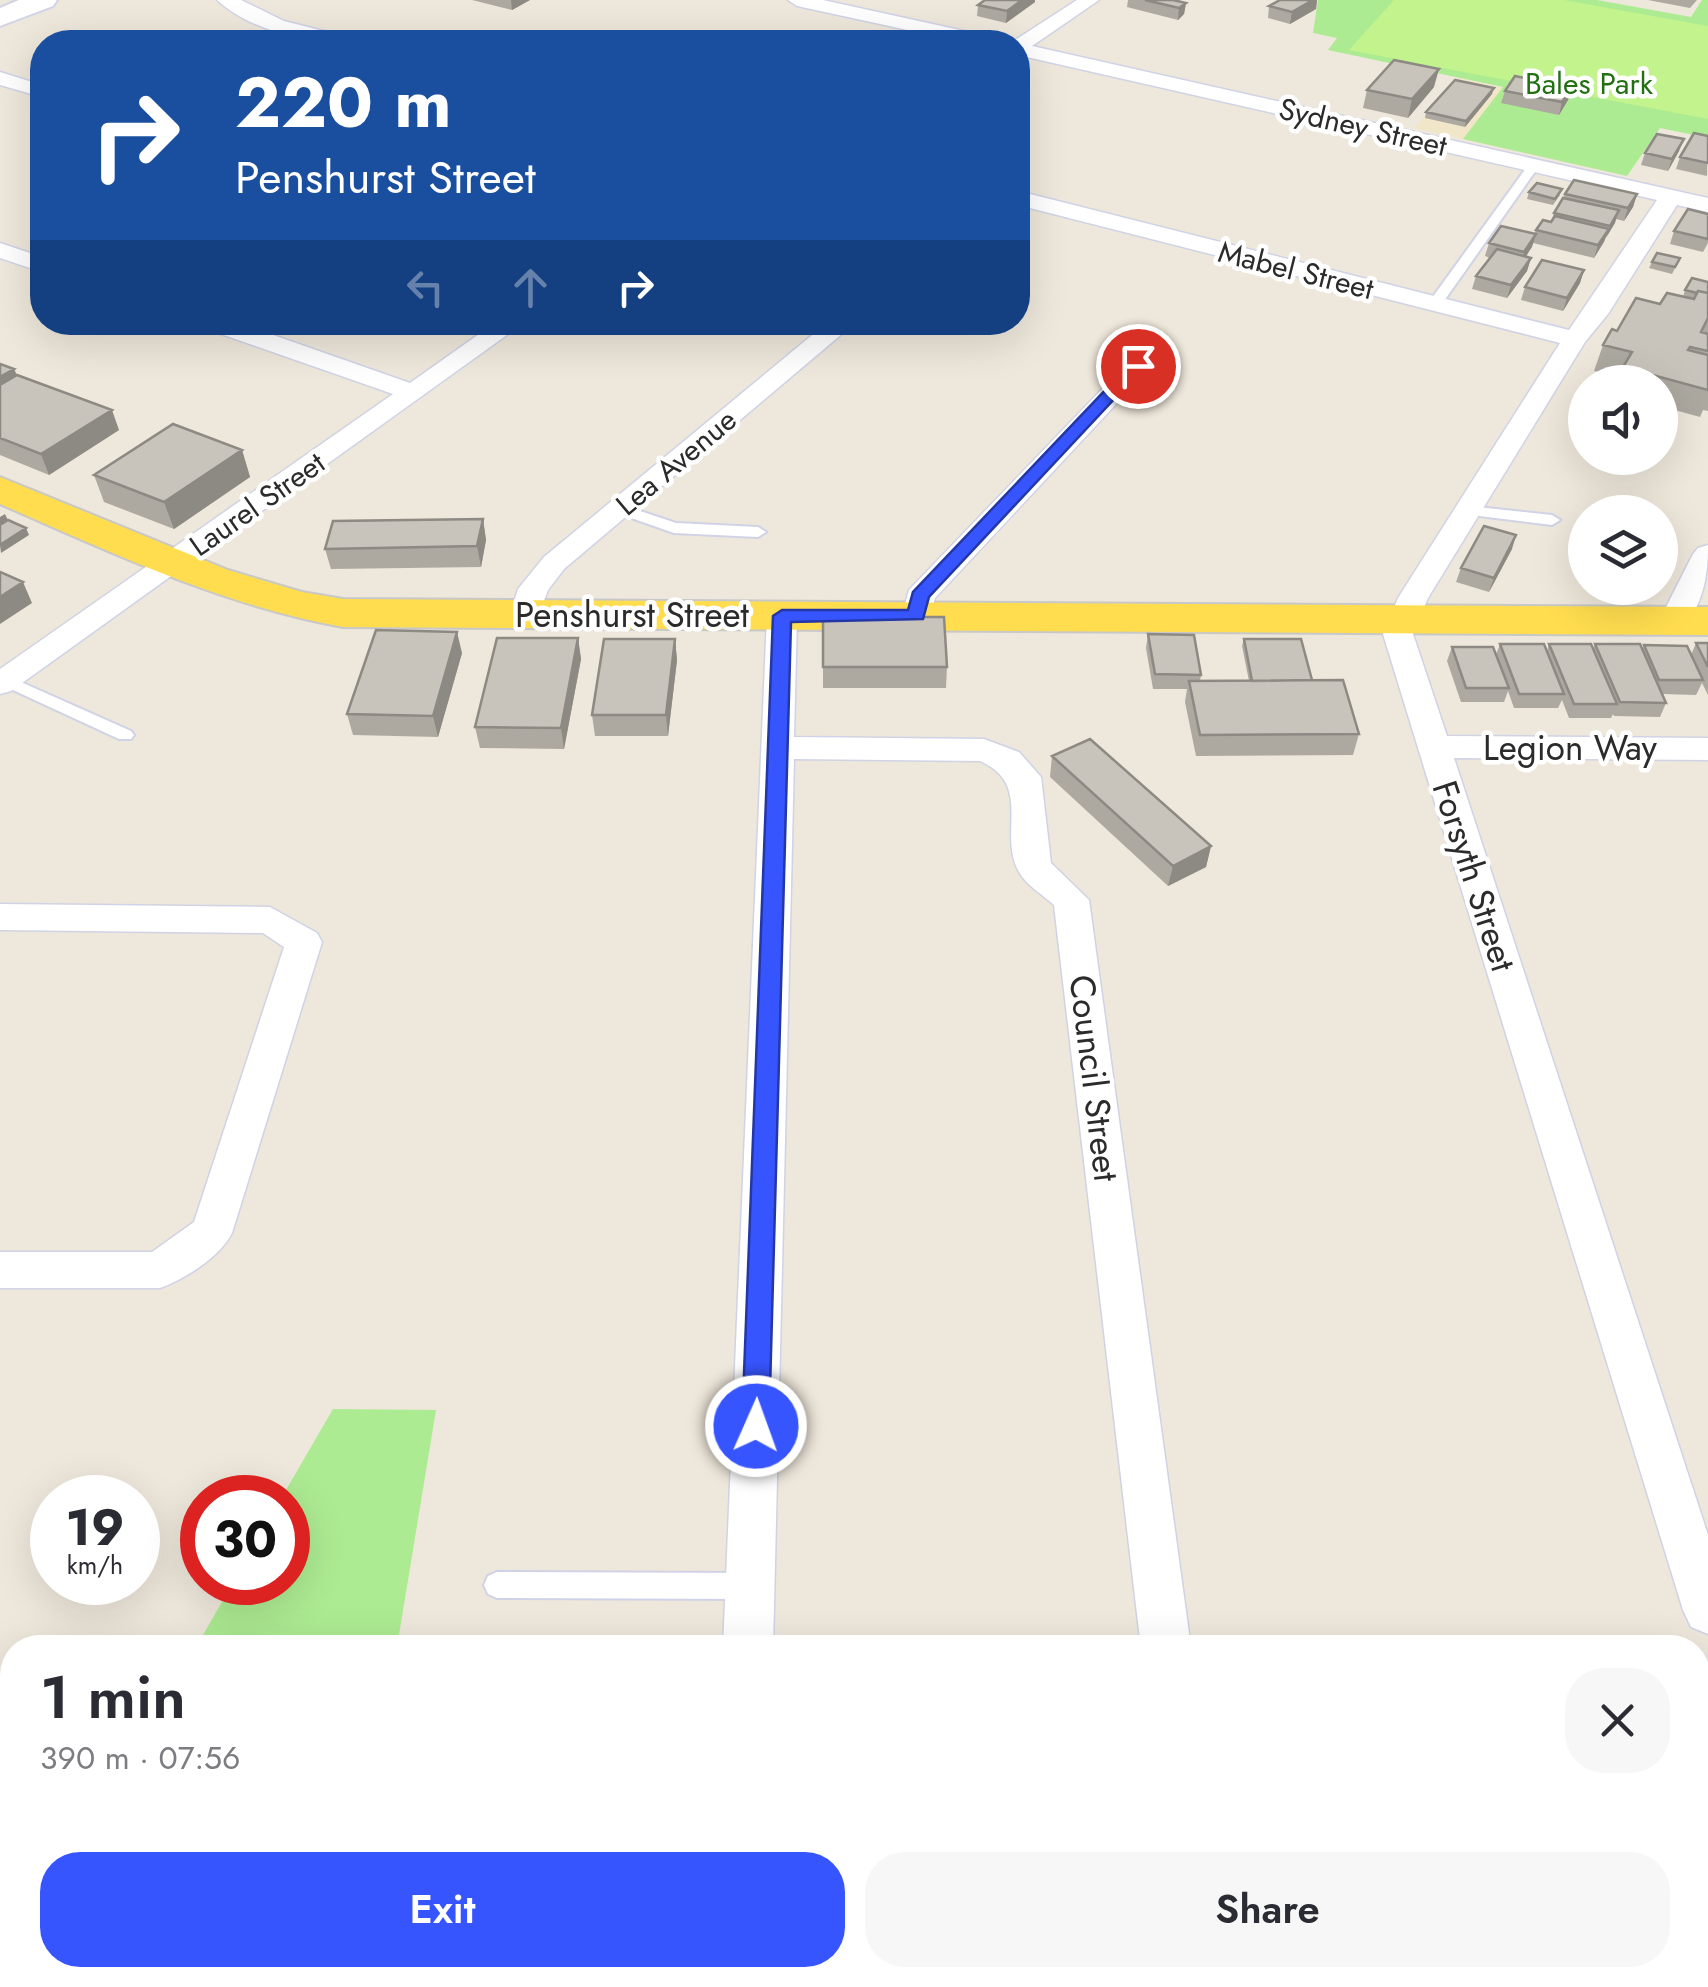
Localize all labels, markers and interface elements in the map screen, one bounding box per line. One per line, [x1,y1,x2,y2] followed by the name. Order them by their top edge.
[235,52,452,153] text: 220 m
[1525,62,1654,105] park label: Bales Park
[70,70,200,200] icon: right
[1275,87,1452,167] street label: Sydney Street
[235,145,536,210] text: Penshurst Street
[1214,230,1379,310] street label: Mabel Street
[398,260,453,315] icon: left
[503,260,558,315] icon: ahead
[608,260,663,315] icon: right
[1096,324,1181,409] pin
[1111,339,1166,394] icon: arrive
[1568,365,1678,605] map controls
[1568,365,1678,475] button: sound
[606,399,746,525] street label: Lea Avenue
[181,441,334,566] street label: Laurel Street
[1568,495,1678,605] button: layers
[515,590,750,640] street label: Penshurst Street
[1483,723,1658,773] street label: Legion Way
[1420,774,1529,978] street label: Forsyth Street
[1057,972,1132,1185] street label: Council Street
[704,1374,808,1478] position arrow
[180,1475,310,1605] speed limit sign: 30
[66,1491,124,1564] text: 19
[67,1547,123,1583] text: km/h
[40,1654,186,1741] text: 1 min
[1565,1668,1670,1773] button: close
[40,1735,241,1781] text: 390 m · 07:56
[40,1852,845,1967] button: Exit
[865,1852,1670,1967] button: Share

